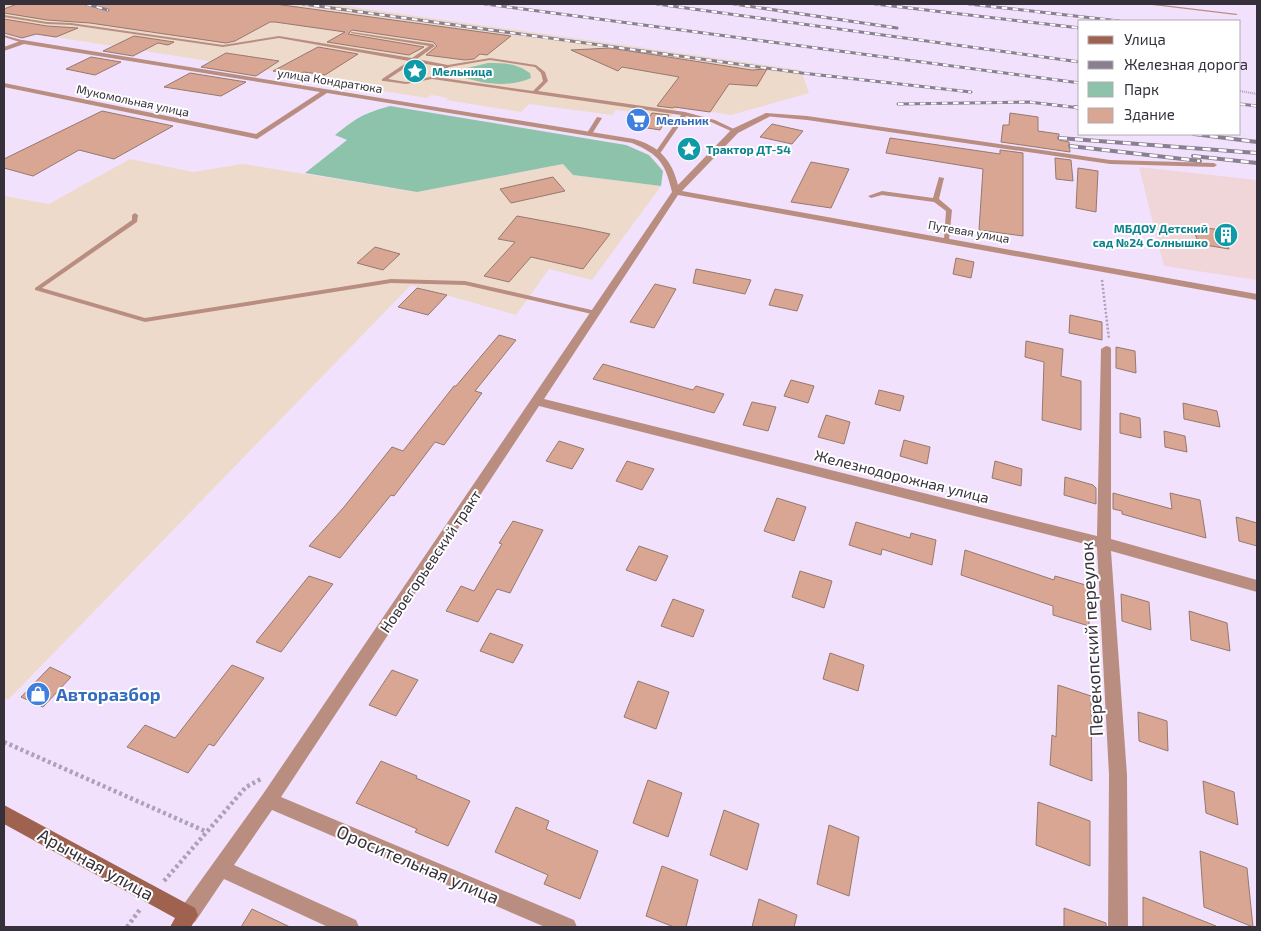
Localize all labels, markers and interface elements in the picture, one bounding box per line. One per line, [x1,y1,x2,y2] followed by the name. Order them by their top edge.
[1078,20,1241,135] legend
[1124,30,1166,48] text: Улица
[1124,55,1248,73] text: Железная дорога
[402,58,428,84] place icon: Мельница
[432,64,492,78] place label: Мельница
[276,65,384,96] street label: улица Кондратюка
[1124,80,1159,98] text: Парк
[75,81,191,120] street label: Мукомольная улица
[1124,105,1175,123] text: Здание
[625,107,651,133] supermarket icon: Мельник
[656,113,709,127] place label: Мельник
[676,136,702,162] place icon: Трактор ДТ-54
[706,142,791,156] place label: Трактор ДТ-54
[927,217,1011,246] street label: Путевая улица
[1093,221,1208,249] place label: МБДОУ Детский сад №24 Солнышко
[1213,222,1239,248] building icon: МБДОУ Детский сад №24 Солнышко
[812,446,991,507] street label: Железнодорожная улица
[376,486,484,636] street label: Новоегорьевский тракт
[1075,541,1107,737] street label: Перекопский переулок
[25,681,51,707] shop icon: Авторазбор
[56,683,161,705] place label: Авторазбор
[333,820,503,908] street label: Оросительная улица
[34,823,158,905] street label: Арычная улица

